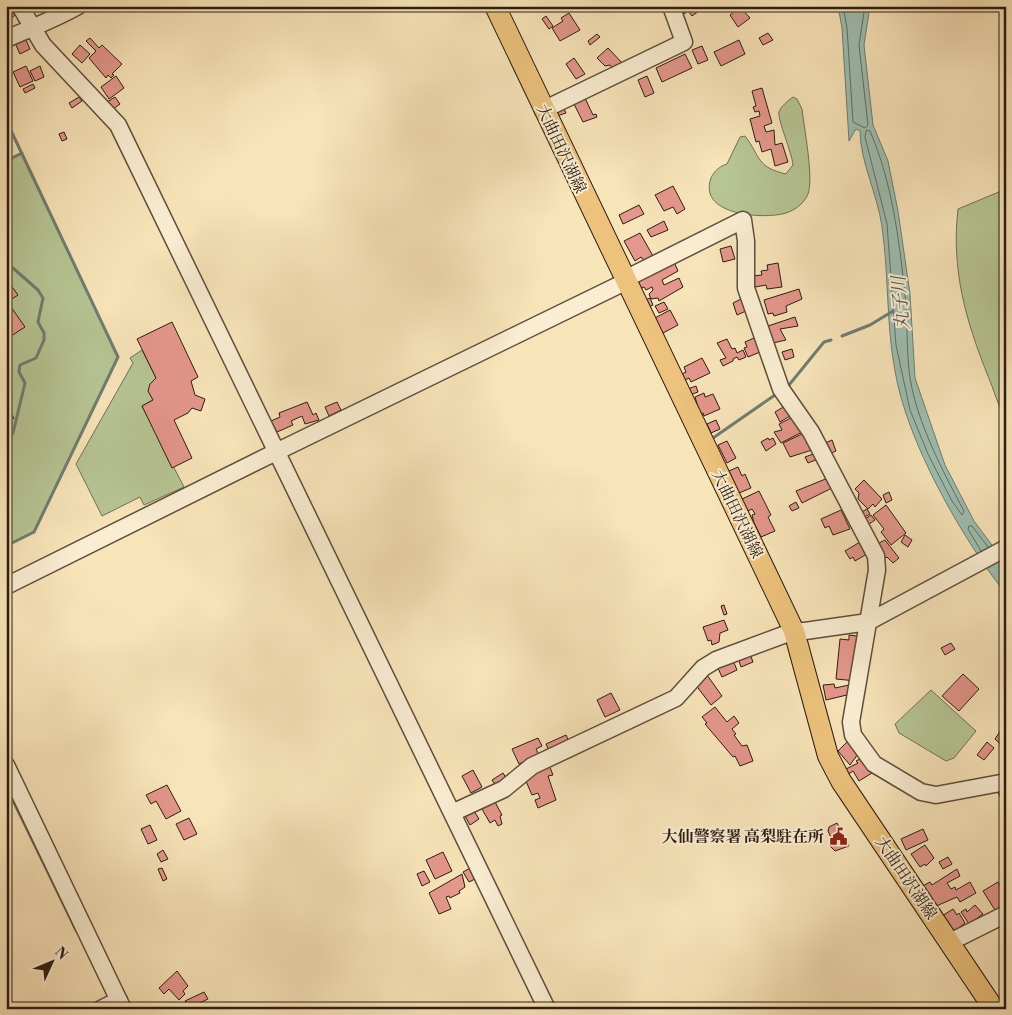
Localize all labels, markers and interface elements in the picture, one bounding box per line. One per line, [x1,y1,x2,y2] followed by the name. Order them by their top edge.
[532,101,590,197] street label: 大曲田沢湖線
[887,273,915,331] water label: 丸子川
[707,466,767,562] street label: 大曲田沢湖線
[661,827,824,847] place label: 大仙警察署 高梨駐在所
[828,827,848,847] public building icon: 大仙警察署 高梨駐在所
[871,833,941,923] street label: 大曲田沢湖線
[28,938,78,988] north arrow
[50,943,71,964] text: N

